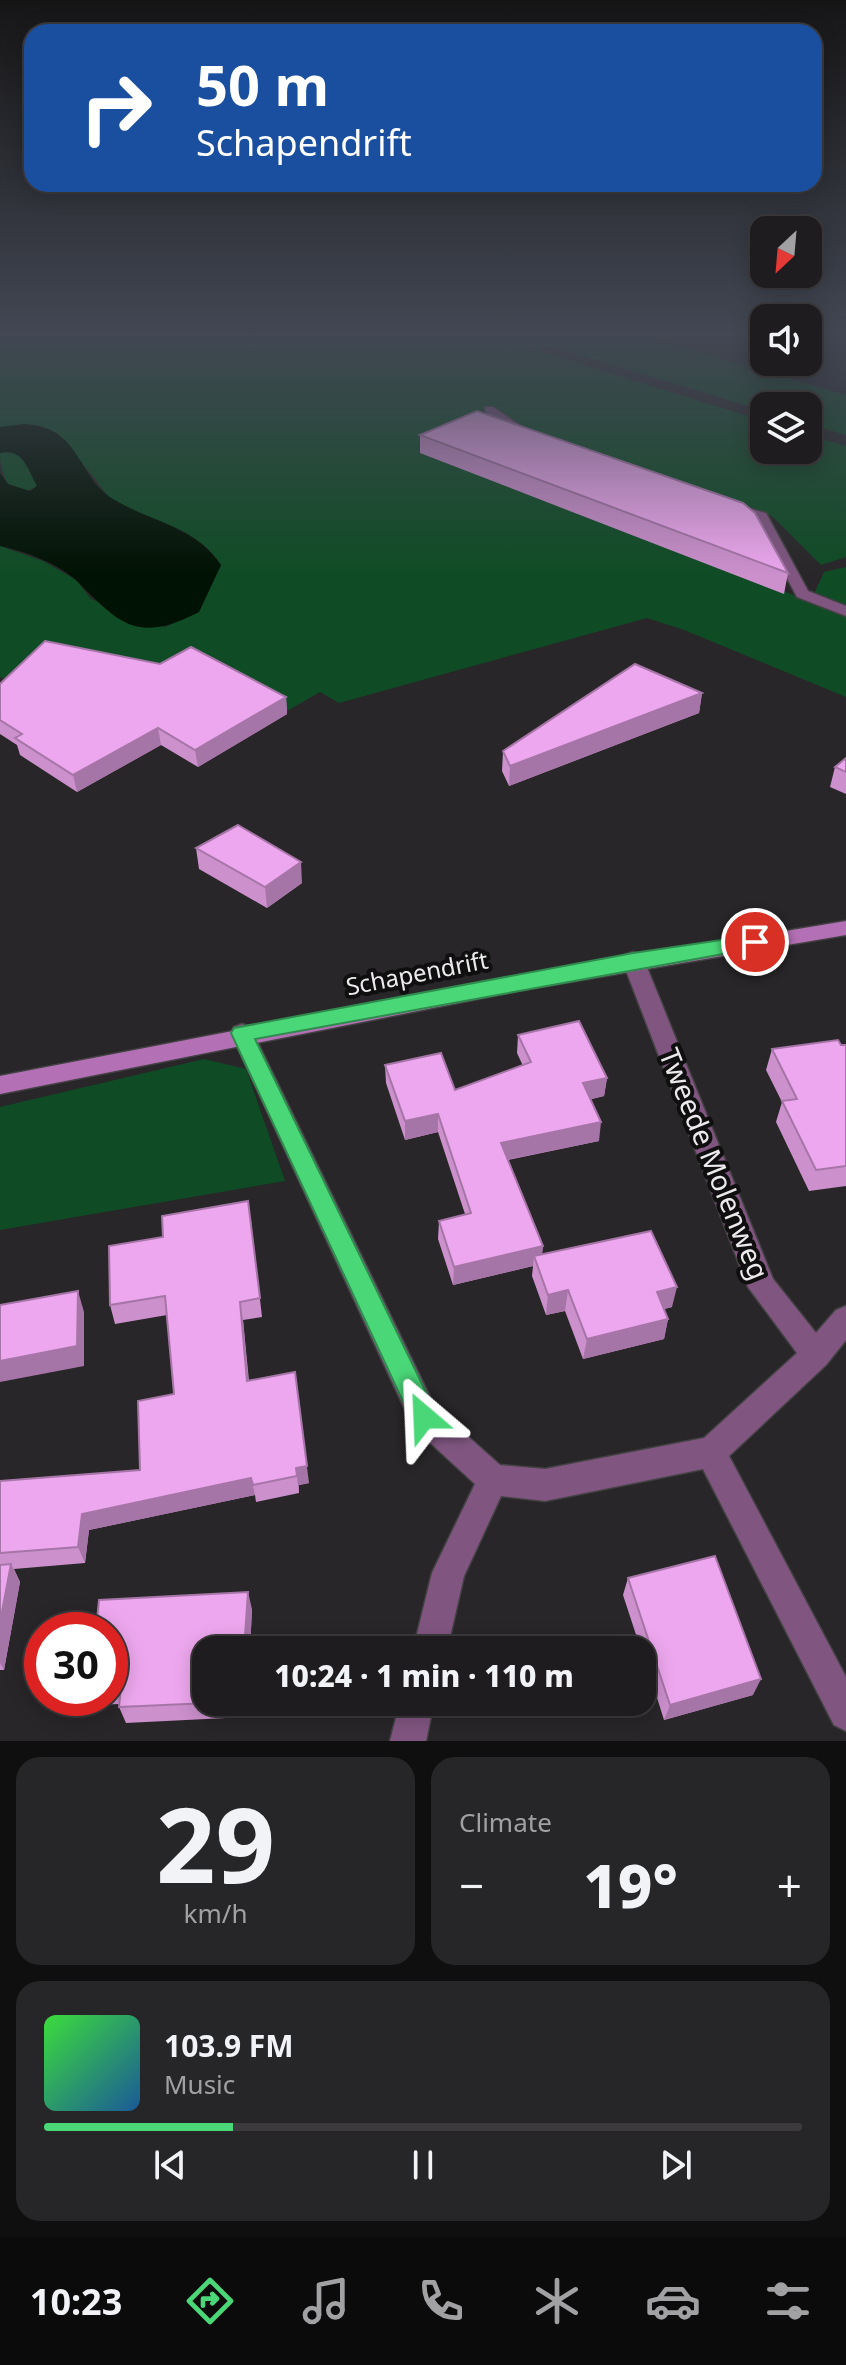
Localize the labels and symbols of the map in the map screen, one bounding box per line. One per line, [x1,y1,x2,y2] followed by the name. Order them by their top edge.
[750,216,822,288] north arrow
[721,908,789,976] pin
[343,943,491,1002] street label: Schapendrift
[651,1042,779,1285] street label: Tweede Molenweg
[382,1375,466,1459] position arrow
[24,1612,128,1716] speed limit sign: 30

